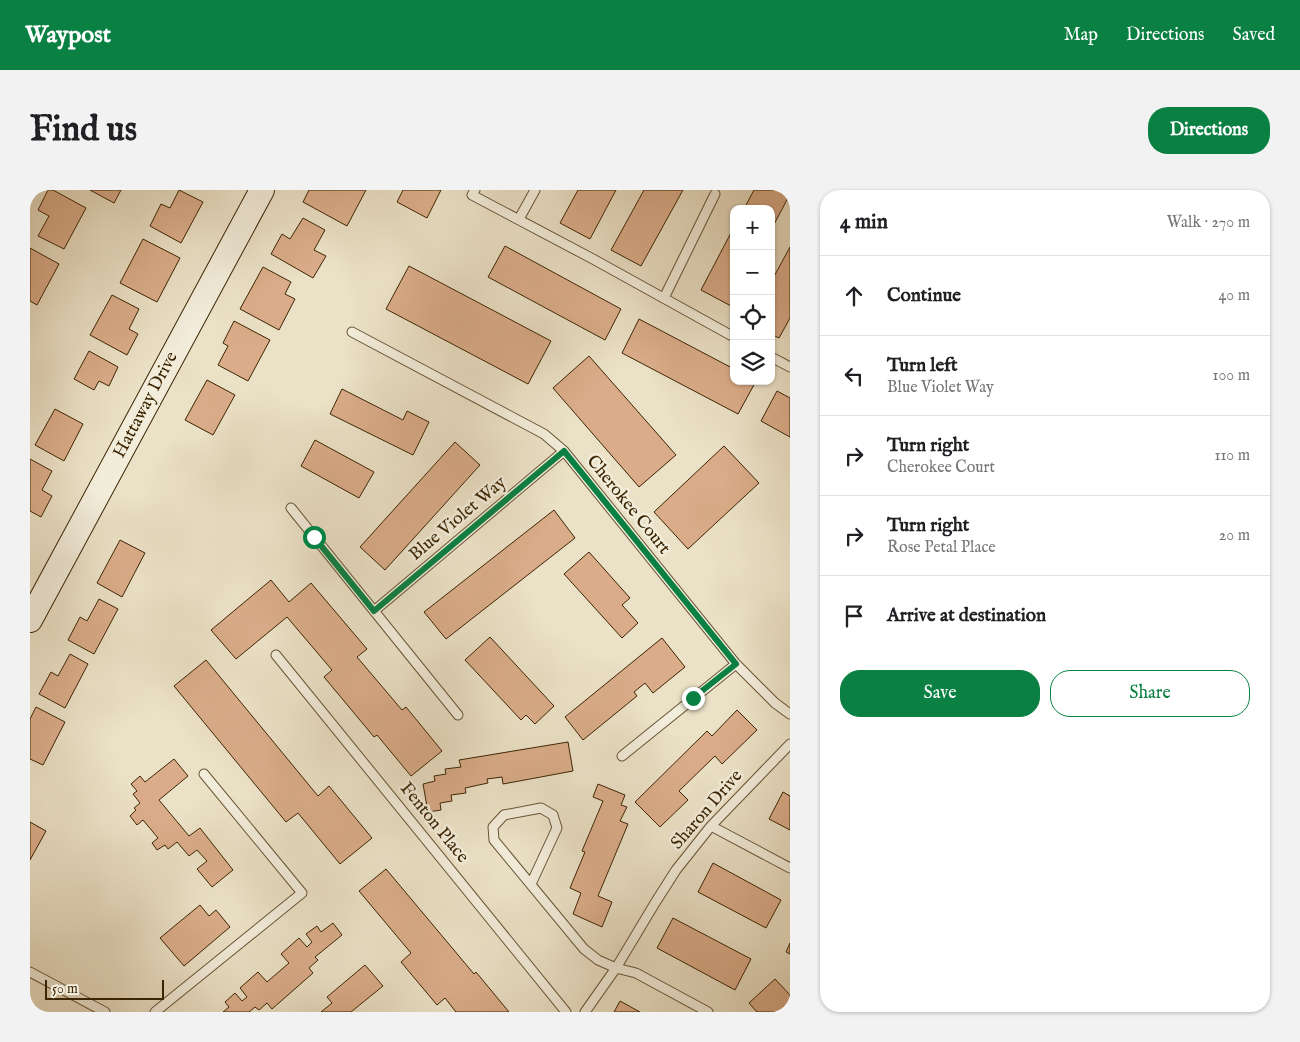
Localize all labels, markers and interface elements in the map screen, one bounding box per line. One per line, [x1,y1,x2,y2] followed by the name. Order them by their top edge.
[25,20,111,51] text: Waypost
[1064,24,1098,47] text: Map
[1126,24,1204,47] text: Directions
[1232,24,1275,47] text: Saved
[1148,107,1270,154] button: Directions
[30,108,137,153] text: Find us
[730,205,775,385] map controls
[730,205,775,250] button: +
[840,209,888,236] text: 4 min
[1167,213,1250,233] text: Walk · 270 m
[730,250,775,295] button: −
[840,282,868,310] icon: ahead
[887,284,961,308] text: Continue
[1218,286,1250,306] text: 40 m
[730,295,775,340] button: locate
[730,340,775,385] button: layers
[108,348,184,462] street label: Hattaway Drive
[887,354,958,378] text: Turn left
[840,362,868,390] icon: left
[1213,366,1250,386] text: 100 m
[887,378,994,398] text: Blue Violet Way
[887,434,969,458] text: Turn right
[840,442,868,470] icon: right
[1214,446,1250,466] text: 110 m
[581,451,675,559] street label: Cherokee Court
[887,458,995,478] text: Cherokee Court
[405,472,511,566] street label: Blue Violet Way
[887,514,969,538] text: Turn right
[840,522,868,550] icon: right
[303,526,326,549] route start
[1219,526,1250,546] text: 20 m
[887,538,996,558] text: Rose Petal Place
[840,602,868,630] icon: arrive
[887,604,1046,628] text: Arrive at destination
[840,670,1040,717] button: Save
[1050,670,1250,717] button: Share
[682,687,705,710] route end
[666,765,748,855] street label: Sharon Drive
[394,778,474,868] street label: Fenton Place
[45,977,164,1000] scale bar
[52,980,78,998] text: 50 m

